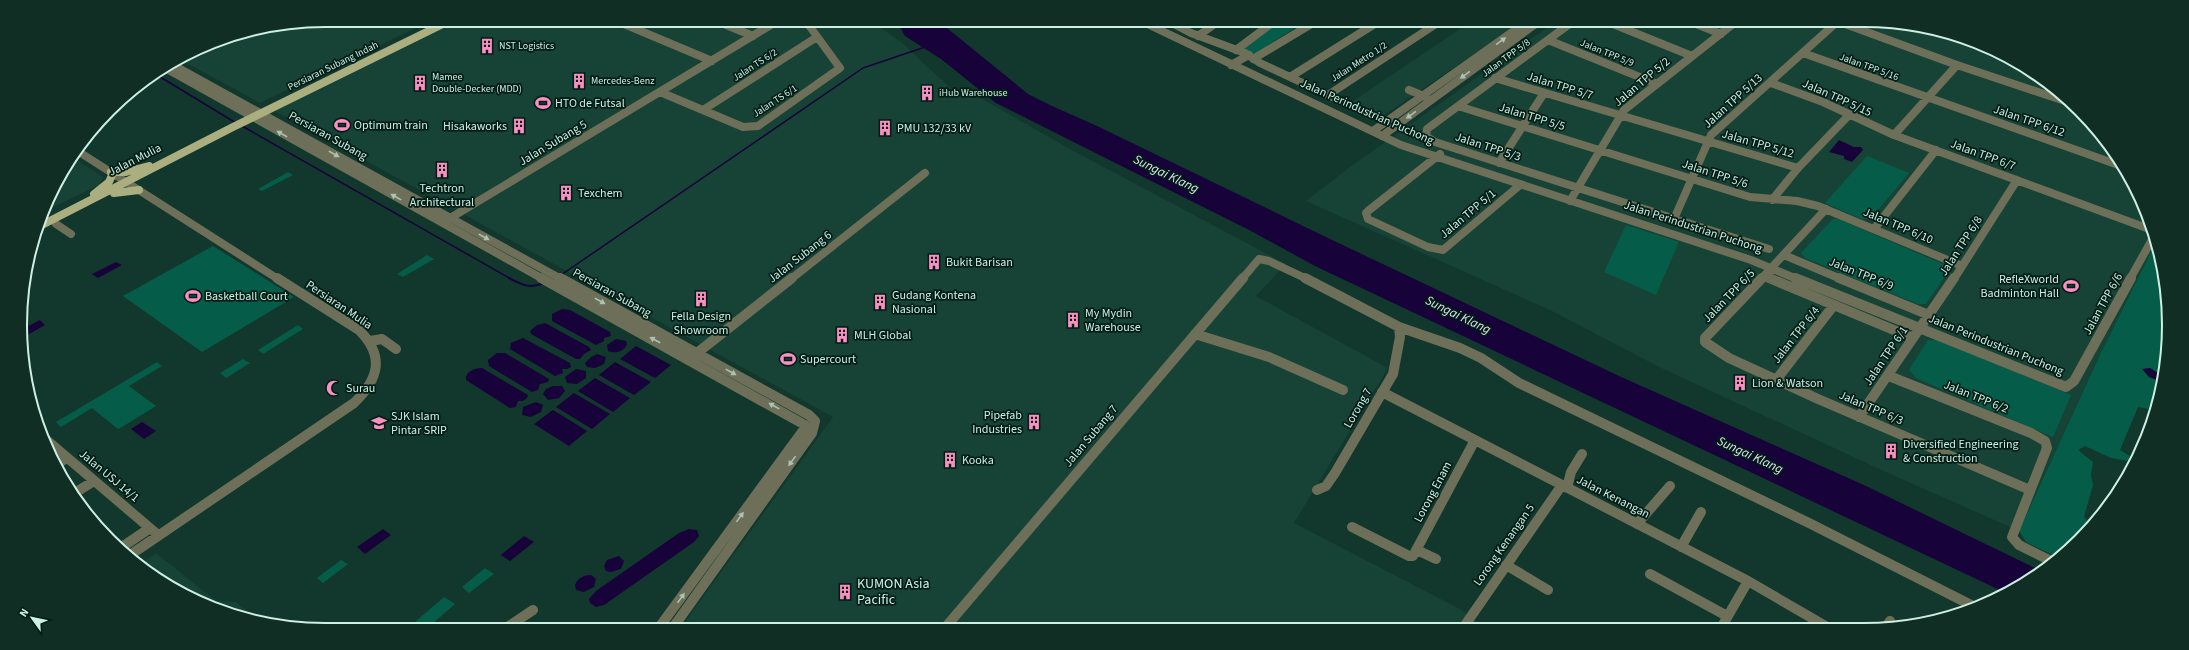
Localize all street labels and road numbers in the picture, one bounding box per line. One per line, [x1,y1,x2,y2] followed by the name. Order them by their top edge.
[1479,36,1533,80] street label: Jalan TPP 5/8
[1578,36,1636,70] street label: Jalan TPP 5/9
[285,38,381,94] street label: Persiaran Subang Indah
[1328,39,1390,85] street label: Jalan Metro 1/2
[730,45,780,85] street label: Jalan TS 6/2
[1837,50,1901,84] street label: Jalan TPP 5/16
[1610,53,1674,111] street label: Jalan TPP 5/2
[1525,68,1595,104] street label: Jalan TPP 5/7
[1700,70,1766,132] street label: Jalan TPP 5/13
[1297,75,1437,149] street label: Jalan Perindustrian Puchong
[1800,75,1874,121] street label: Jalan TPP 5/15
[750,81,800,121] street label: Jalan TS 6/1
[1497,99,1567,135] street label: Jalan TPP 5/5
[1991,101,2067,141] street label: Jalan TPP 6/12
[286,107,370,165] street label: Persiaran Subang
[516,116,590,170] street label: Jalan Subang 5
[1720,126,1796,162] street label: Jalan TPP 5/12
[1453,128,1523,166] street label: Jalan TPP 5/3
[1948,135,2018,175] street label: Jalan TPP 6/7
[106,139,164,181] street label: Jalan Mulia
[1680,155,1750,193] street label: Jalan TPP 5/6
[1436,185,1500,243] street label: Jalan TPP 5/1
[1622,197,1764,257] street label: Jalan Perindustrian Puchong
[1860,204,1936,248] street label: Jalan TPP 6/10
[1935,213,1987,279] street label: Jalan TPP 6/8
[765,227,835,287] street label: Jalan Subang 6
[1826,253,1896,295] street label: Jalan TPP 6/9
[570,264,654,322] street label: Persiaran Subang
[1699,265,1759,327] street label: Jalan TPP 6/5
[2079,270,2127,338] street label: Jalan TPP 6/6
[302,276,376,334] street label: Persiaran Mulia
[1768,303,1824,367] street label: Jalan TPP 6/4
[1926,310,2066,380] street label: Jalan Perindustrian Puchong
[1860,323,1912,389] street label: Jalan TPP 6/1
[1941,376,2011,418] street label: Jalan TPP 6/2
[1340,385,1376,431] street label: Lorong 7
[1836,387,1906,429] street label: Jalan TPP 6/3
[1060,401,1122,471] street label: Jalan Subang 7
[75,446,143,506] street label: Jalan USJ 14/1
[1410,459,1456,525] street label: Lorong Enam
[1573,471,1653,523] street label: Jalan Kenangan
[1469,501,1539,589] street label: Lorong Kenangan 5

